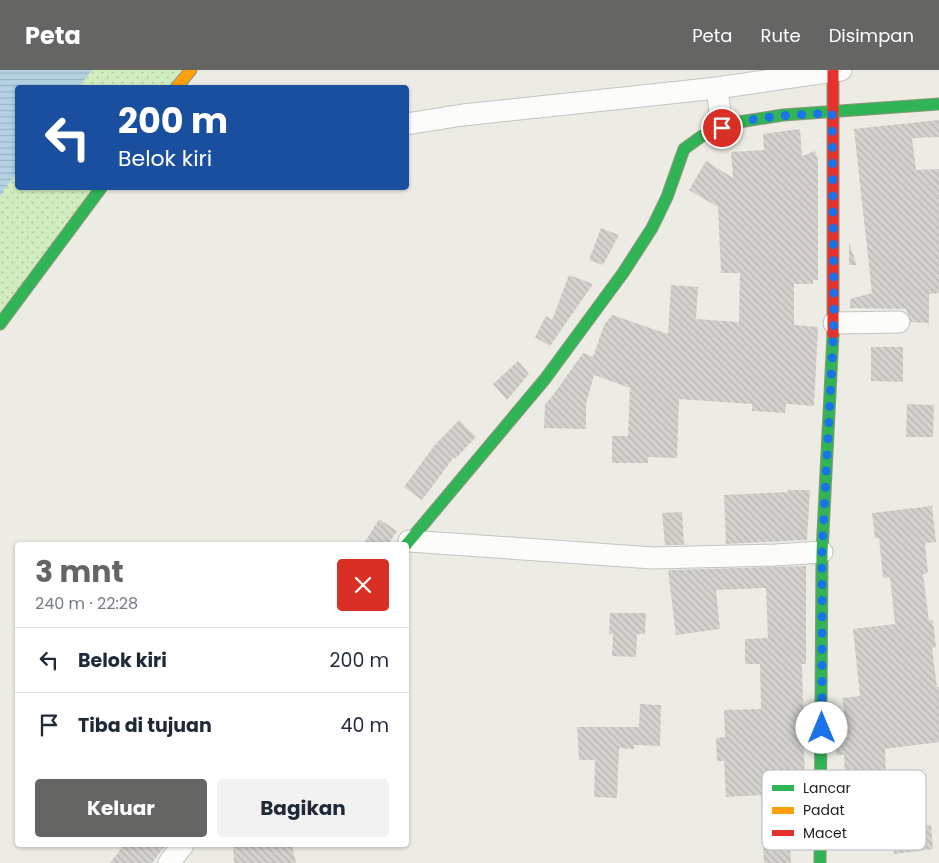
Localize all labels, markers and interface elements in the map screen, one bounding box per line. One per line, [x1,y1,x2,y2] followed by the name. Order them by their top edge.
[25,19,81,52] text: Peta
[692,23,732,48] text: Peta
[760,23,801,48] text: Rute
[829,23,914,48] text: Disimpan
[118,96,228,145] text: 200 m
[35,105,100,170] icon: left
[701,107,743,149] pin
[708,114,736,142] icon: arrive
[118,143,212,174] text: Belok kiri
[35,550,124,593] text: 3 mnt
[337,559,389,611] button: close
[35,592,138,615] text: 240 m · 22:28
[35,646,63,674] icon: left
[78,647,167,674] text: Belok kiri
[330,647,389,674] text: 200 m
[795,701,847,753] position arrow
[35,711,63,739] icon: arrive
[78,712,212,739] text: Tiba di tujuan
[340,712,389,739] text: 40 m
[762,770,926,850] legend
[803,778,851,798] text: Lancar
[35,779,207,837] button: Keluar
[217,779,389,837] button: Bagikan
[803,800,845,820] text: Padat
[803,823,847,843] text: Macet

